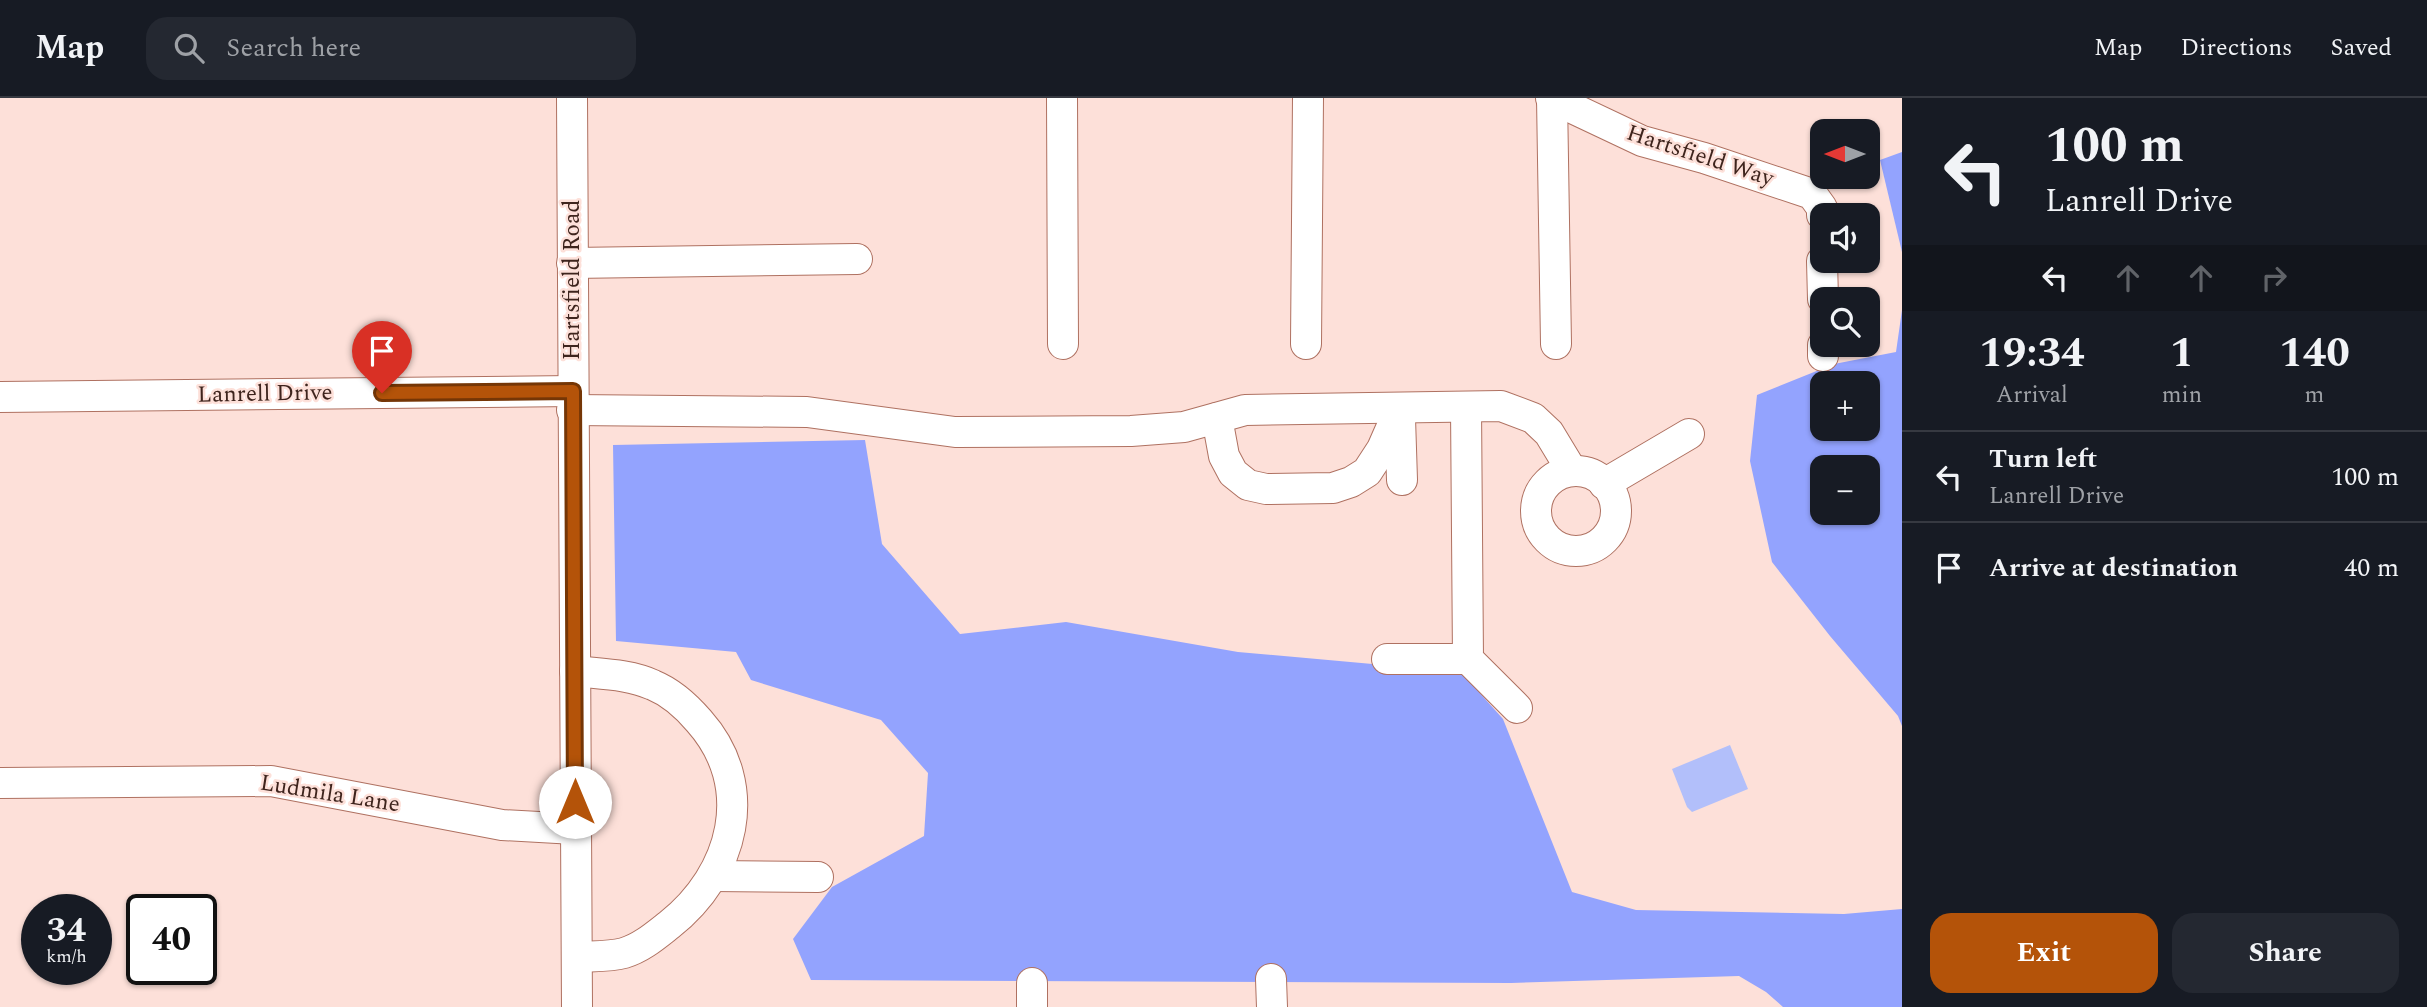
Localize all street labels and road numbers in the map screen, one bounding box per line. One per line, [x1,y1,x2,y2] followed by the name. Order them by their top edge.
[1622,116,1779,197] street label: Hartsfield Way
[555,200,590,360] street label: Hartsfield Road
[197,375,333,413] street label: Lanrell Drive
[258,766,402,822] street label: Ludmila Lane

